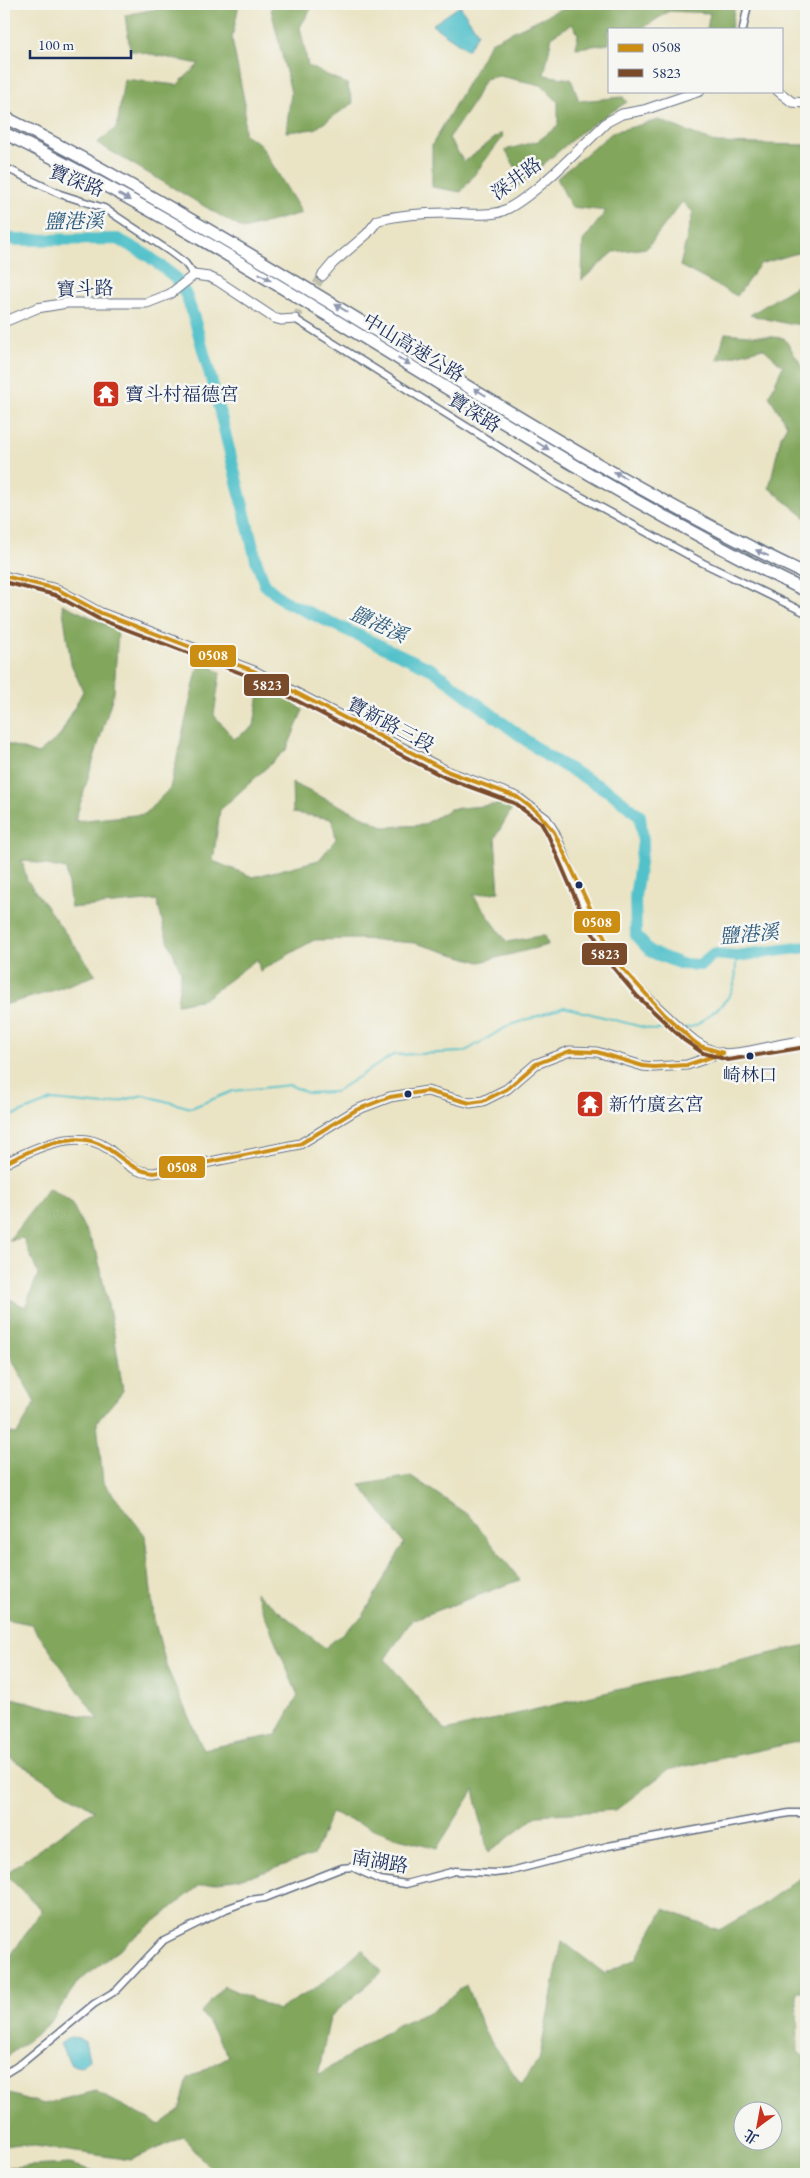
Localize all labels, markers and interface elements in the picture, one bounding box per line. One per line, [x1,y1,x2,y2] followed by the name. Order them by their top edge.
[30,28,131,60] scale bar
[608,28,782,92] legend
[38,35,75,54] text: 100 m
[652,37,681,56] text: 0508
[652,63,681,82] text: 5823
[486,152,547,205] street label: 深井路
[46,159,108,202] street label: 寶深路
[116,193,131,201] one-way arrow
[44,207,106,235] water label: 鹽港溪
[258,273,273,281] one-way arrow
[56,275,114,302] street label: 寶斗路
[334,304,347,313] one-way arrow
[358,307,469,388] street label: 中山高速公路
[398,357,411,366] one-way arrow
[91,379,121,409] temple icon: 寶斗村福德宮
[125,382,239,407] place label: 寶斗村福德宮
[444,387,506,438] street label: 寶深路
[473,387,486,396] one-way arrow
[537,441,550,450] one-way arrow
[613,470,626,479] one-way arrow
[755,549,769,557] one-way arrow
[346,600,413,649] water label: 鹽港溪
[189,644,237,668] line badge: 0508
[198,646,228,664] text: 0508
[243,673,290,697] line badge: 5823
[252,676,282,694] text: 5823
[343,691,439,758] street label: 寶新路三段
[574,880,584,890] unlabelled marker
[573,910,621,934] line badge: 0508
[582,913,612,931] text: 0508
[718,918,782,950] water label: 鹽港溪
[581,942,628,966] line badge: 5823
[590,945,620,963] text: 5823
[745,1051,755,1061] marker: 崎林口
[723,1063,777,1086] place label: 崎林口
[403,1089,413,1099] unlabelled marker
[575,1089,605,1119] temple icon: 新竹廣玄宮
[609,1092,704,1117] place label: 新竹廣玄宮
[158,1155,206,1179] line badge: 0508
[167,1158,197,1176] text: 0508
[350,1844,410,1879] street label: 南湖路
[732,2100,782,2150] north arrow
[740,2126,762,2148] text: 北

